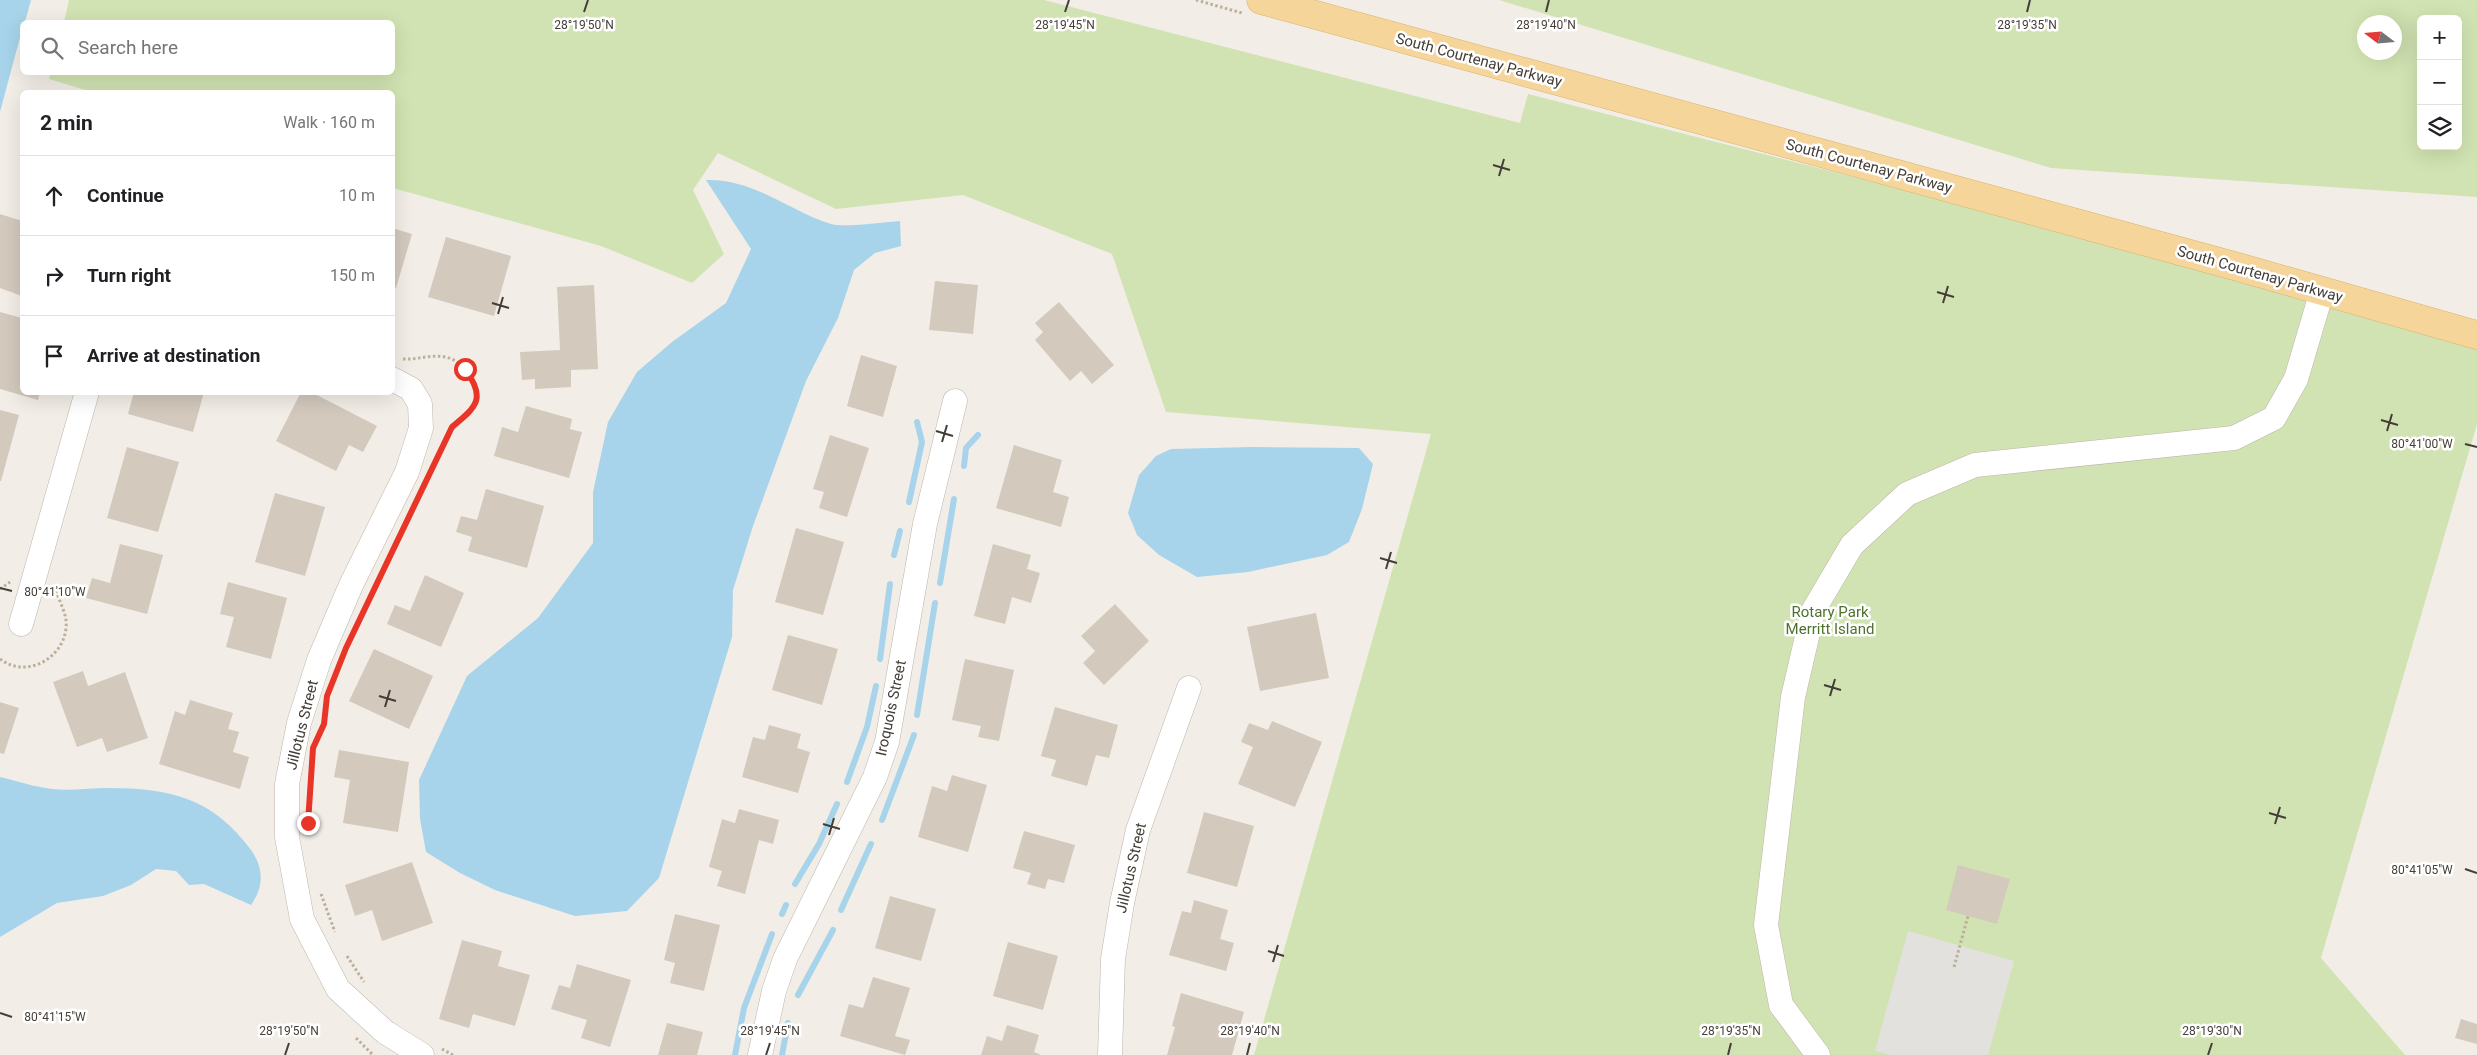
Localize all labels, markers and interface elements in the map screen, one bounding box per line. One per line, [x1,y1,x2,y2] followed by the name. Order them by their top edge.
[2357,15,2402,60] north arrow
[2417,15,2462,150] map controls
[2417,15,2462,60] button: +
[554,18,614,32] text: 28°19'50"N
[1035,18,1095,32] text: 28°19'45"N
[1516,18,1576,32] text: 28°19'40"N
[1997,18,2057,32] text: 28°19'35"N
[20,20,395,75] search box
[1394,29,1564,91] street label: South Courtenay Parkway
[38,34,66,62] icon: search
[78,36,178,59] text: Search here
[2417,60,2462,105] button: −
[2417,105,2462,150] button: layers
[40,111,93,135] text: 2 min
[283,113,375,132] text: Walk · 160 m
[1784,135,1954,197] street label: South Courtenay Parkway
[40,182,68,210] icon: ahead
[87,184,164,207] text: Continue
[339,186,375,205] text: 10 m
[2175,242,2345,306] street label: South Courtenay Parkway
[40,262,68,290] icon: right
[87,264,171,287] text: Turn right
[330,266,375,285] text: 150 m
[40,342,68,370] icon: arrive
[87,344,260,367] text: Arrive at destination
[454,358,477,381] route start
[2391,437,2453,451] text: 80°41'00"W
[24,585,86,599] text: 80°41'10"W
[1786,603,1874,638] park label: Rotary Park Merritt Island
[872,658,910,758] street label: Iroquois Street
[282,678,322,772] street label: Jillotus Street
[297,812,320,835] route end
[1112,821,1150,915] street label: Jillotus Street
[2391,863,2453,877] text: 80°41'05"W
[24,1010,86,1024] text: 80°41'15"W
[259,1024,319,1038] text: 28°19'50"N
[740,1024,800,1038] text: 28°19'45"N
[1220,1024,1280,1038] text: 28°19'40"N
[1701,1024,1761,1038] text: 28°19'35"N
[2182,1024,2242,1038] text: 28°19'30"N

